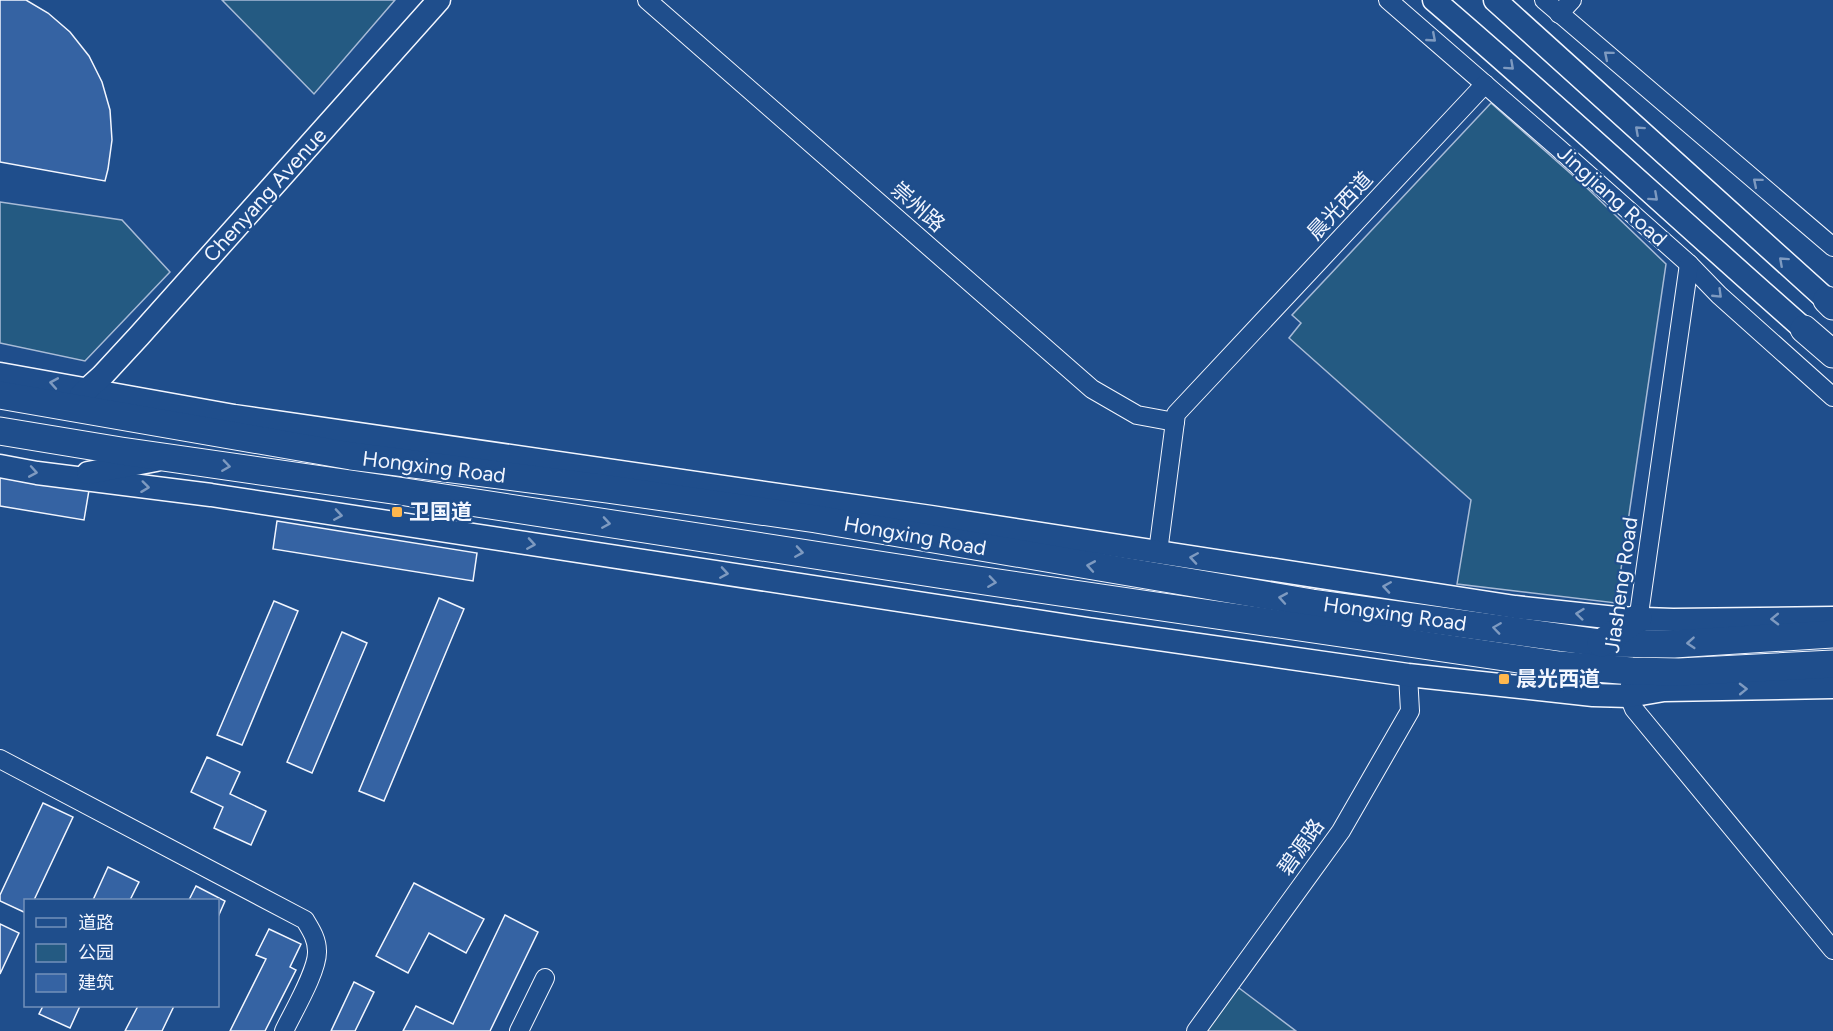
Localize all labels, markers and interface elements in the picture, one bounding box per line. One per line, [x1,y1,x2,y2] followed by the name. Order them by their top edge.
[1425,31,1436,42] one-way arrow
[1604,52,1615,63] one-way arrow
[1503,59,1513,70] one-way arrow
[198,123,331,267] street label: Chenyang Avenue
[1635,126,1646,137] one-way arrow
[1552,140,1672,251] street label: Jingjiang Road
[1302,166,1377,245] street label: 晨光西道
[886,177,950,237] street label: 崇州路
[1753,178,1764,189] one-way arrow
[1648,190,1658,201] one-way arrow
[1780,257,1790,268] one-way arrow
[1712,287,1722,298] one-way arrow
[49,377,59,390] one-way arrow
[361,445,507,488] street label: Hongxing Road
[222,460,231,472] one-way arrow
[28,465,38,478] one-way arrow
[140,480,150,492] one-way arrow
[409,499,472,524] place label: 卫国道
[390,505,404,519] marker: 卫国道
[333,508,343,520] one-way arrow
[842,511,988,560] street label: Hongxing Road
[1599,515,1642,654] street label: Jiasheng Road
[602,516,611,528] one-way arrow
[525,537,535,550] one-way arrow
[794,546,804,558] one-way arrow
[1189,552,1199,564] one-way arrow
[1086,560,1095,572] one-way arrow
[719,567,728,579] one-way arrow
[987,575,996,587] one-way arrow
[1382,582,1391,594] one-way arrow
[1322,591,1468,636] street label: Hongxing Road
[1278,592,1288,605] one-way arrow
[1575,608,1584,621] one-way arrow
[1770,612,1779,625] one-way arrow
[1492,622,1501,634] one-way arrow
[1686,636,1695,649] one-way arrow
[1516,666,1600,691] place label: 晨光西道
[1497,672,1511,686] marker: 晨光西道
[1739,682,1748,695] one-way arrow
[1272,814,1329,880] street label: 碧源路
[24,899,219,1007] legend
[78,912,114,934] text: 道路
[78,942,114,964] text: 公园
[78,972,114,994] text: 建筑

